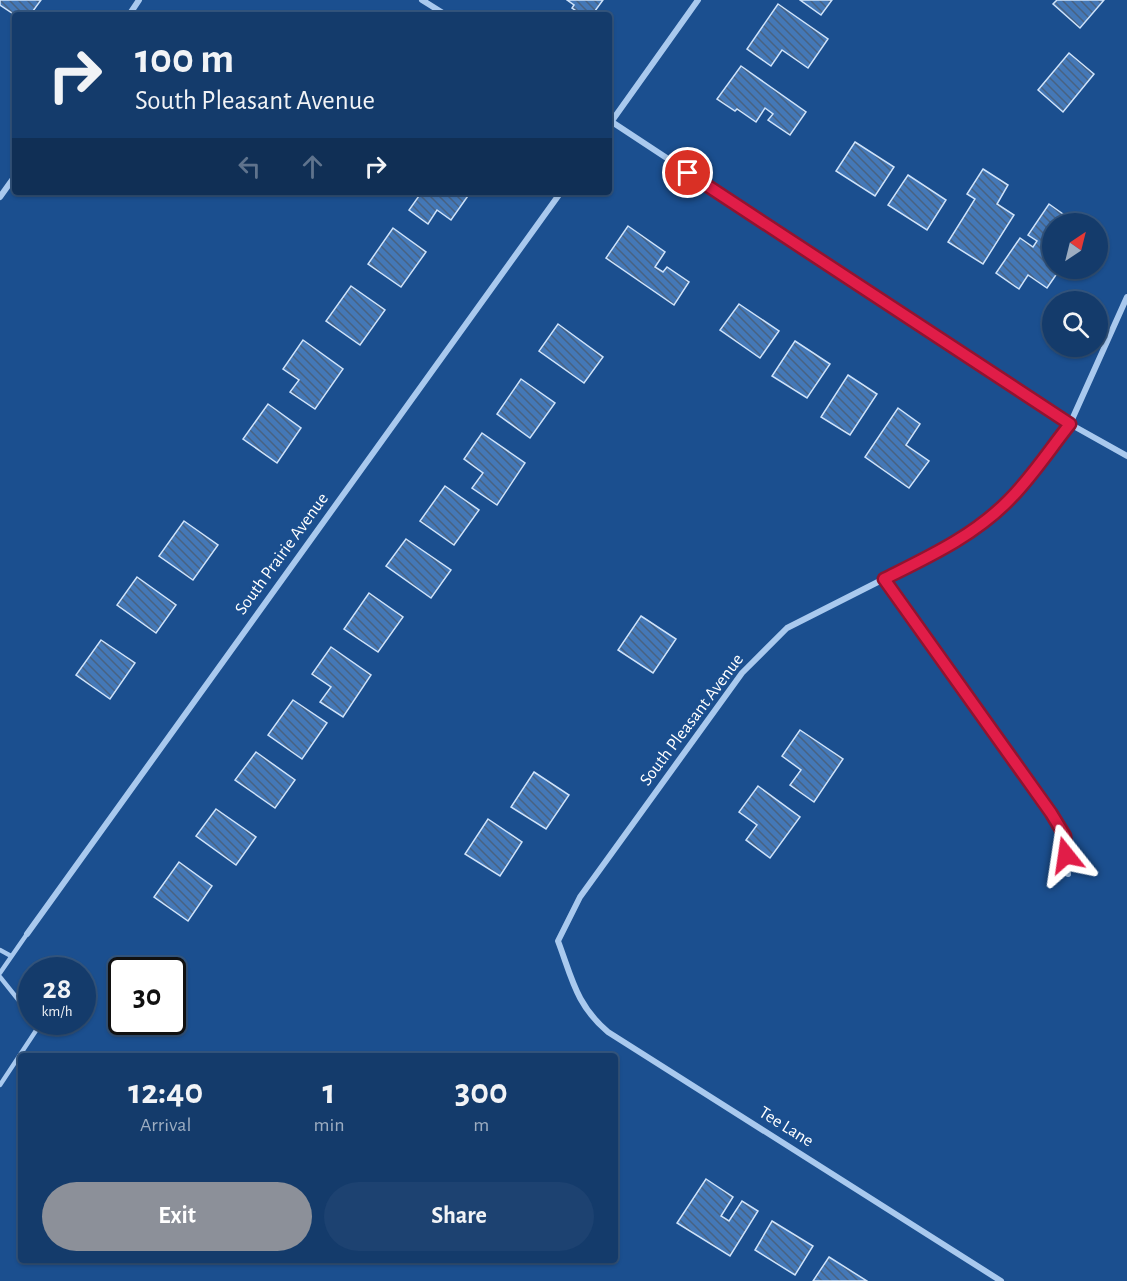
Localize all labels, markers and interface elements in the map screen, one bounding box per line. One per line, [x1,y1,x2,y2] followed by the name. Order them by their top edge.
[36,36,114,114] icon: right
[135,38,234,80] text: 100 m
[135,87,375,114] text: South Pleasant Avenue
[662,147,713,198] pin
[233,150,266,183] icon: left
[296,150,329,183] icon: ahead
[359,150,392,183] icon: right
[671,156,704,189] icon: arrive
[1042,213,1108,279] north arrow
[1042,213,1108,357] map controls
[1042,291,1108,357] button: search
[232,490,332,618] street label: South Prairie Avenue
[637,651,747,789] street label: South Pleasant Avenue
[1034,823,1098,887] position arrow
[108,957,186,1035] speed limit sign: 30
[43,974,71,1004] text: 28
[42,1004,72,1019] text: km/h
[128,1074,203,1110] text: 12:40
[323,1074,335,1110] text: 1
[455,1074,508,1110] text: 300
[756,1103,816,1151] street label: Tee Lane
[140,1115,191,1135] text: Arrival
[313,1115,345,1135] text: min
[473,1115,489,1135] text: m
[42,1182,312,1251] button: Exit
[324,1182,594,1251] button: Share

